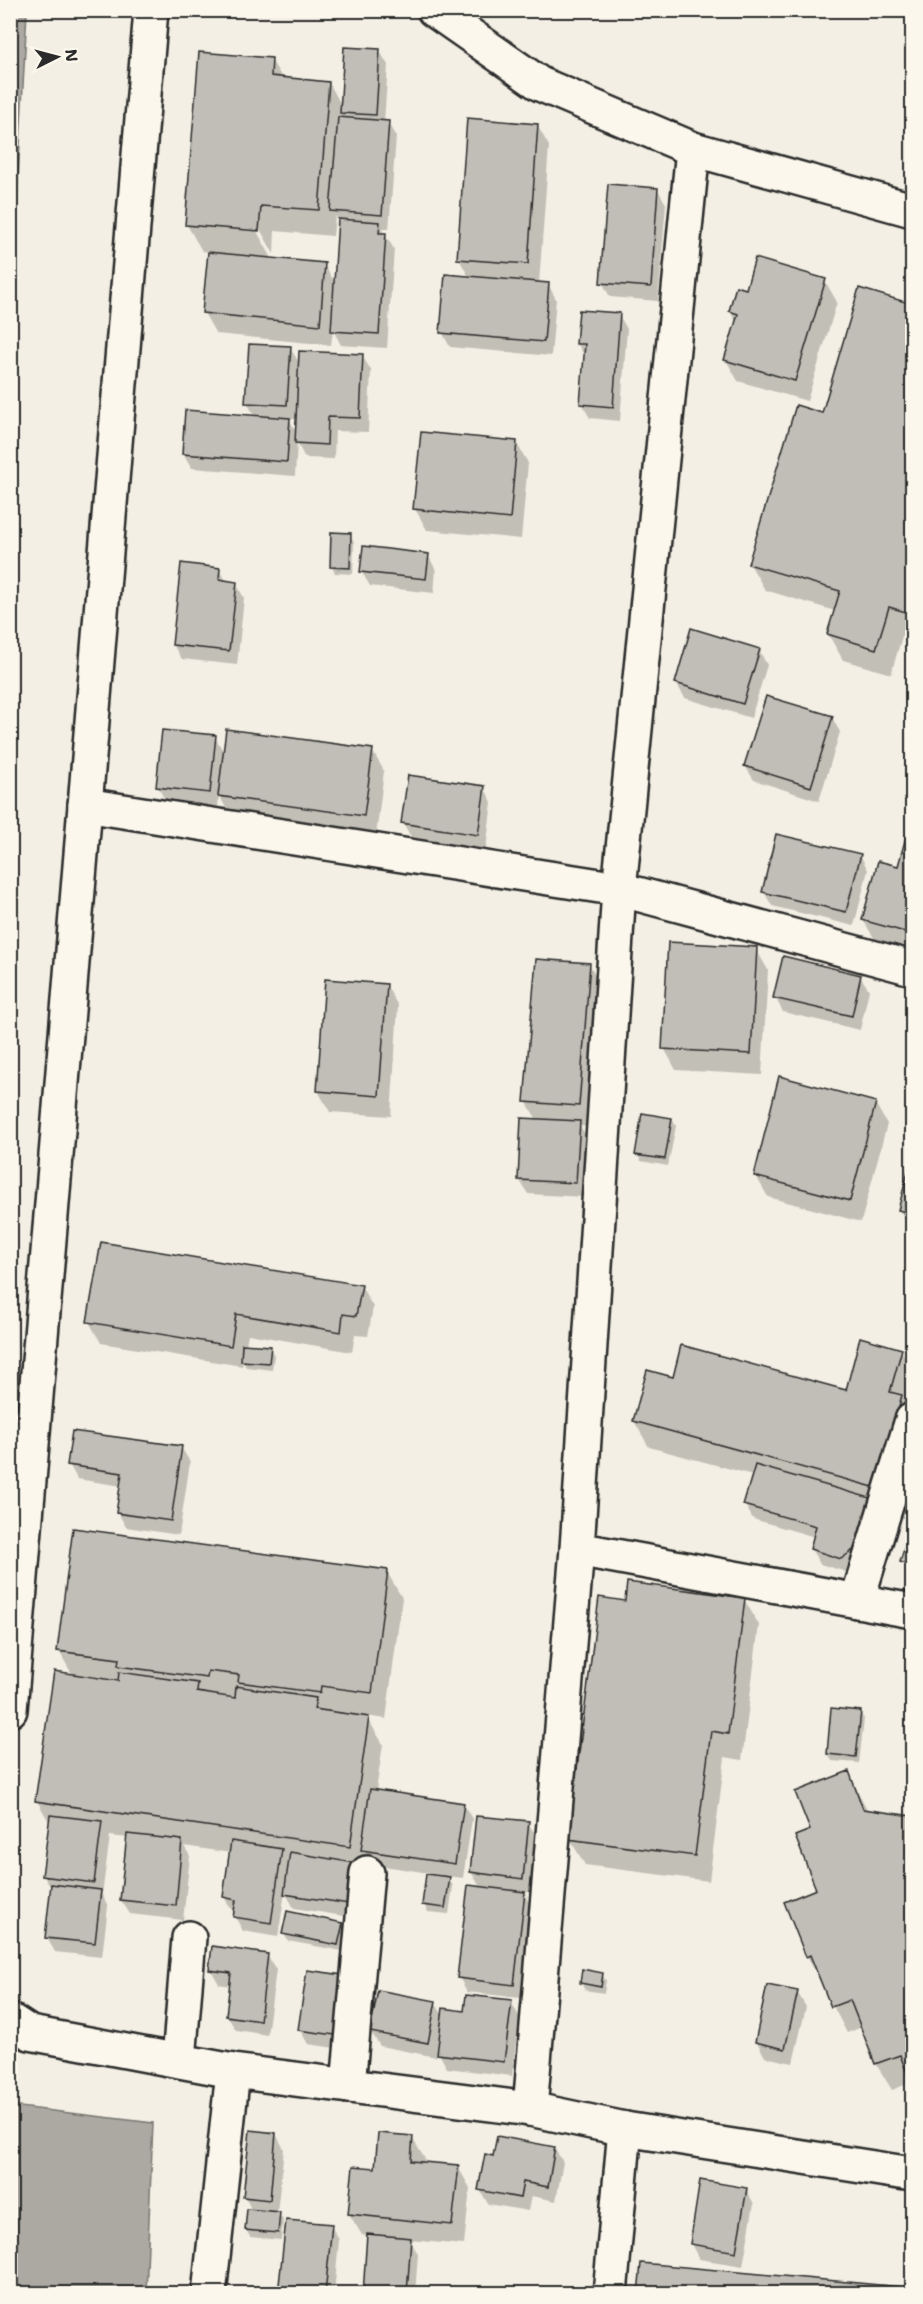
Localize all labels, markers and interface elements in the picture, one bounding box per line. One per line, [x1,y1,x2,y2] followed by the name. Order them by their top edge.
[27,27,87,87] north arrow
[60,48,83,63] text: N

